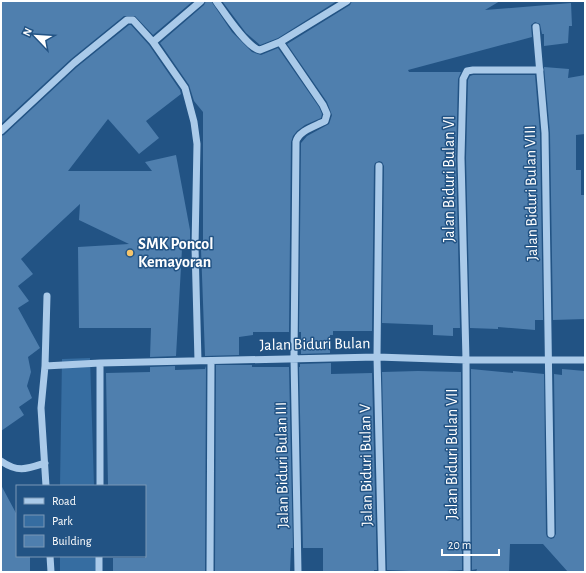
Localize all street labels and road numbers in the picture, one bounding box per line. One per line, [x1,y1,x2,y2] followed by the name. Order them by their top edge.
[441,116,457,242] street label: Jalan Biduri Bulan VI
[522,125,540,261] street label: Jalan Biduri Bulan VIII
[259,335,371,353] street label: Jalan Biduri Bulan
[444,389,460,519] street label: Jalan Biduri Bulan VII
[273,402,291,528] street label: Jalan Biduri Bulan III
[357,404,375,526] street label: Jalan Biduri Bulan V

